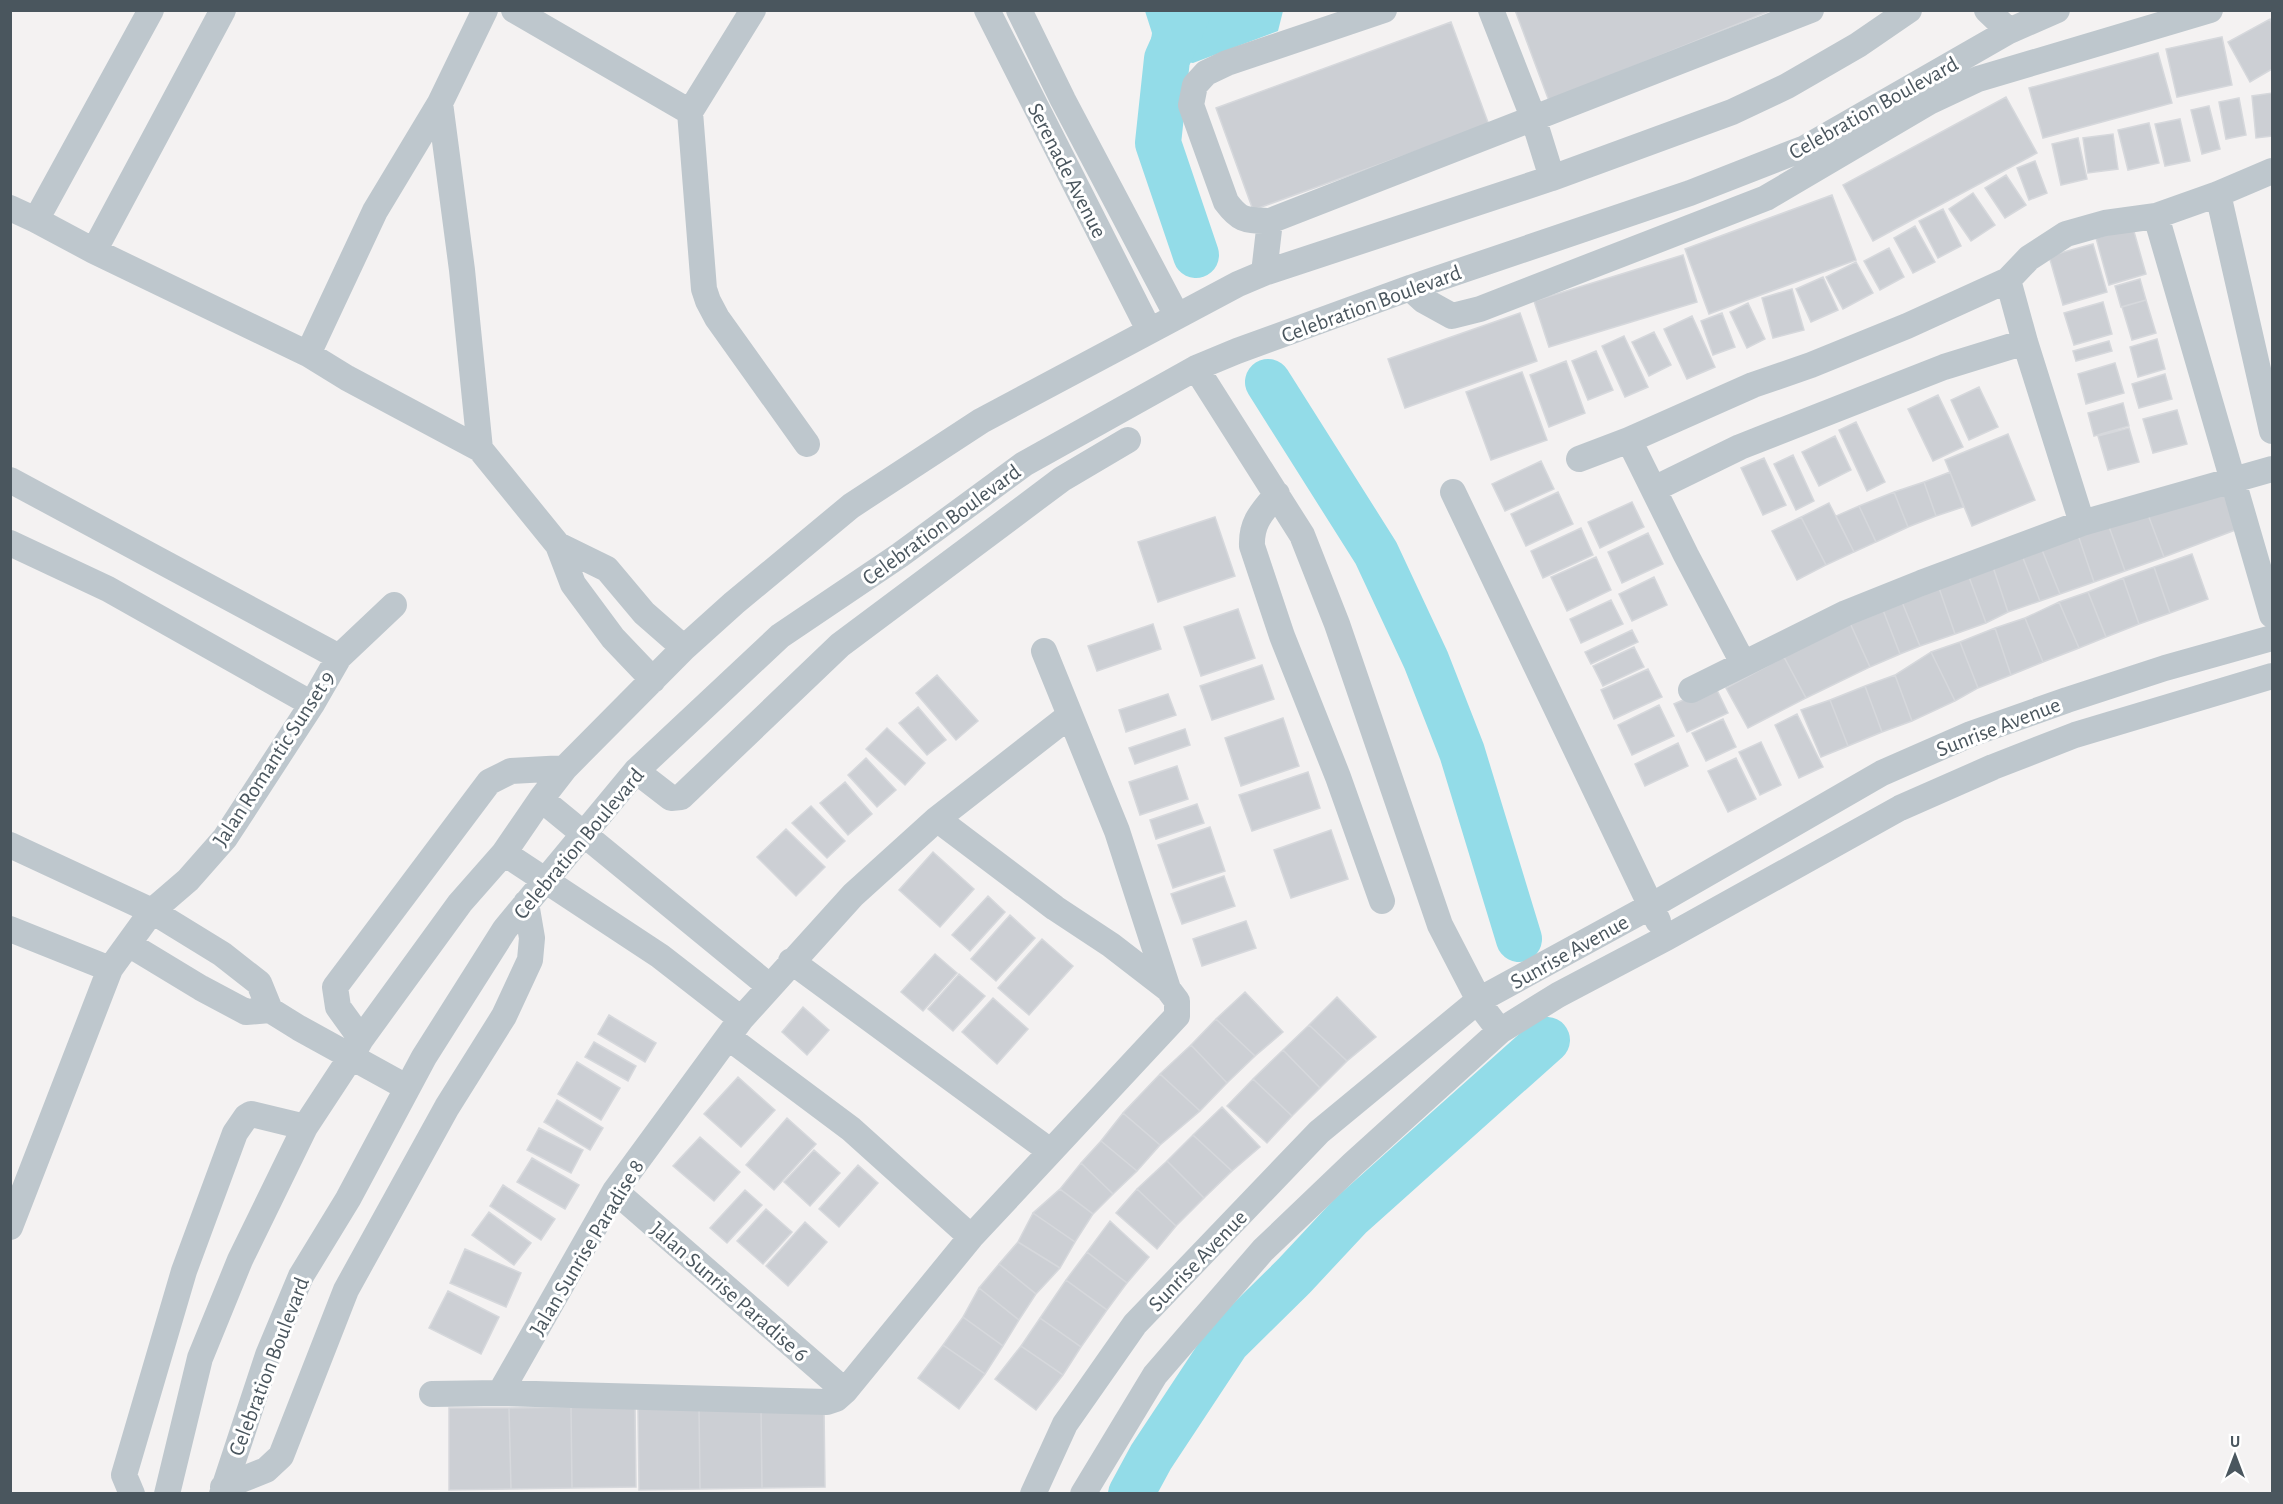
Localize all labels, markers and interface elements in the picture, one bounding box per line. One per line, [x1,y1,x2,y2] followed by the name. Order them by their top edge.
[1785,52,1962,163] street label: Celebration Boulevard
[1024,99,1111,241] street label: Serenade Avenue
[1279,261,1464,347] street label: Celebration Boulevard
[859,460,1025,589] street label: Celebration Boulevard
[209,667,339,850] street label: Jalan Romantic Sunset 9
[1933,693,2063,761] street label: Sunrise Avenue
[509,764,648,923] street label: Celebration Boulevard
[1507,910,1632,993] street label: Sunrise Avenue
[526,1156,648,1339] street label: Jalan Sunrise Paradise 8
[1144,1206,1251,1315] street label: Sunrise Avenue
[646,1218,812,1366] street label: Jalan Sunrise Paradise 6
[225,1274,313,1459] street label: Celebration Boulevard
[2205,1426,2265,1486] north arrow
[2230,1434,2240,1450] text: U

